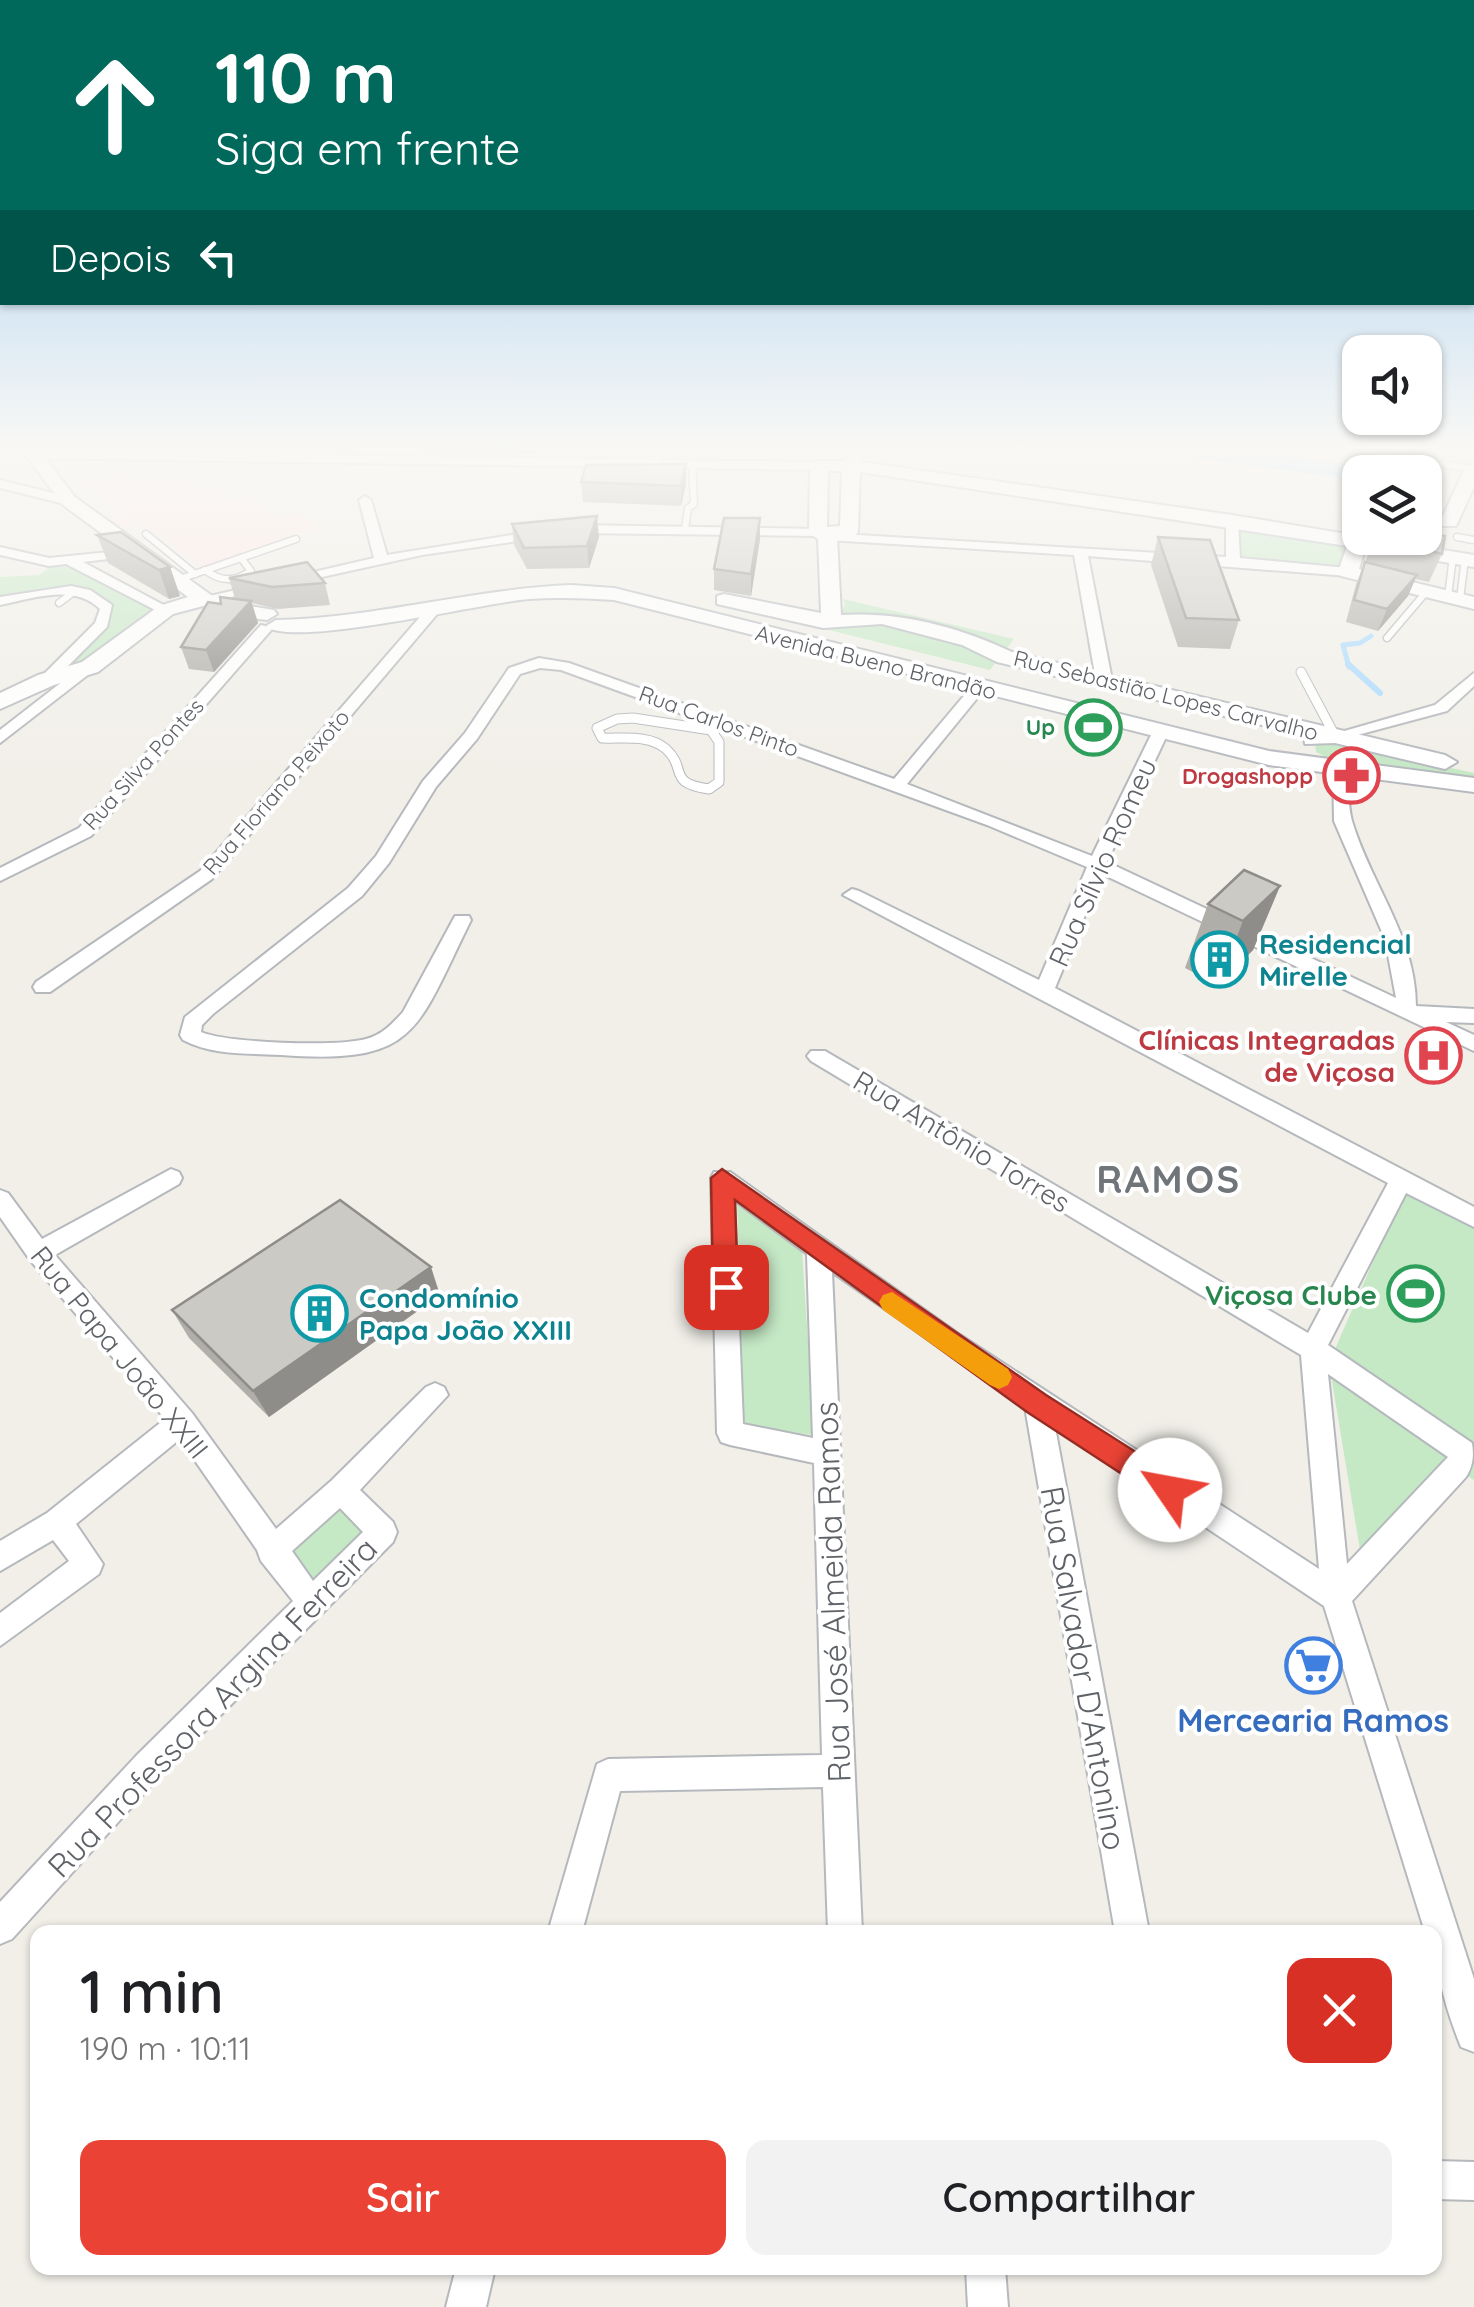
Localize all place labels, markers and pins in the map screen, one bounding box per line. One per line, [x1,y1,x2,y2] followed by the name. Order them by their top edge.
[1064,697,1124,757] sports icon: Up
[1026,713,1055,741] place label: Up
[1322,746,1382,806] pharmacy icon: Drogashopp
[1182,762,1313,790] place label: Drogashopp
[1259,926,1412,993] place label: Residencial Mirelle
[1190,929,1250,989] building icon: Residencial Mirelle
[1138,1022,1395,1089] place label: Clínicas Integradas de Viçosa
[1404,1025,1464,1085] hospital icon: Clínicas Integradas de Viçosa
[684,1245,769,1330] pin
[1386,1264,1446,1324] sports icon: Viçosa Clube
[1205,1277,1377,1312] place label: Viçosa Clube
[359,1280,572,1347] place label: Condomínio Papa João XXIII
[290,1283,350,1343] building icon: Condomínio Papa João XXIII
[1283,1636,1343,1696] supermarket icon: Mercearia Ramos
[1177,1700,1449,1740] place label: Mercearia Ramos

